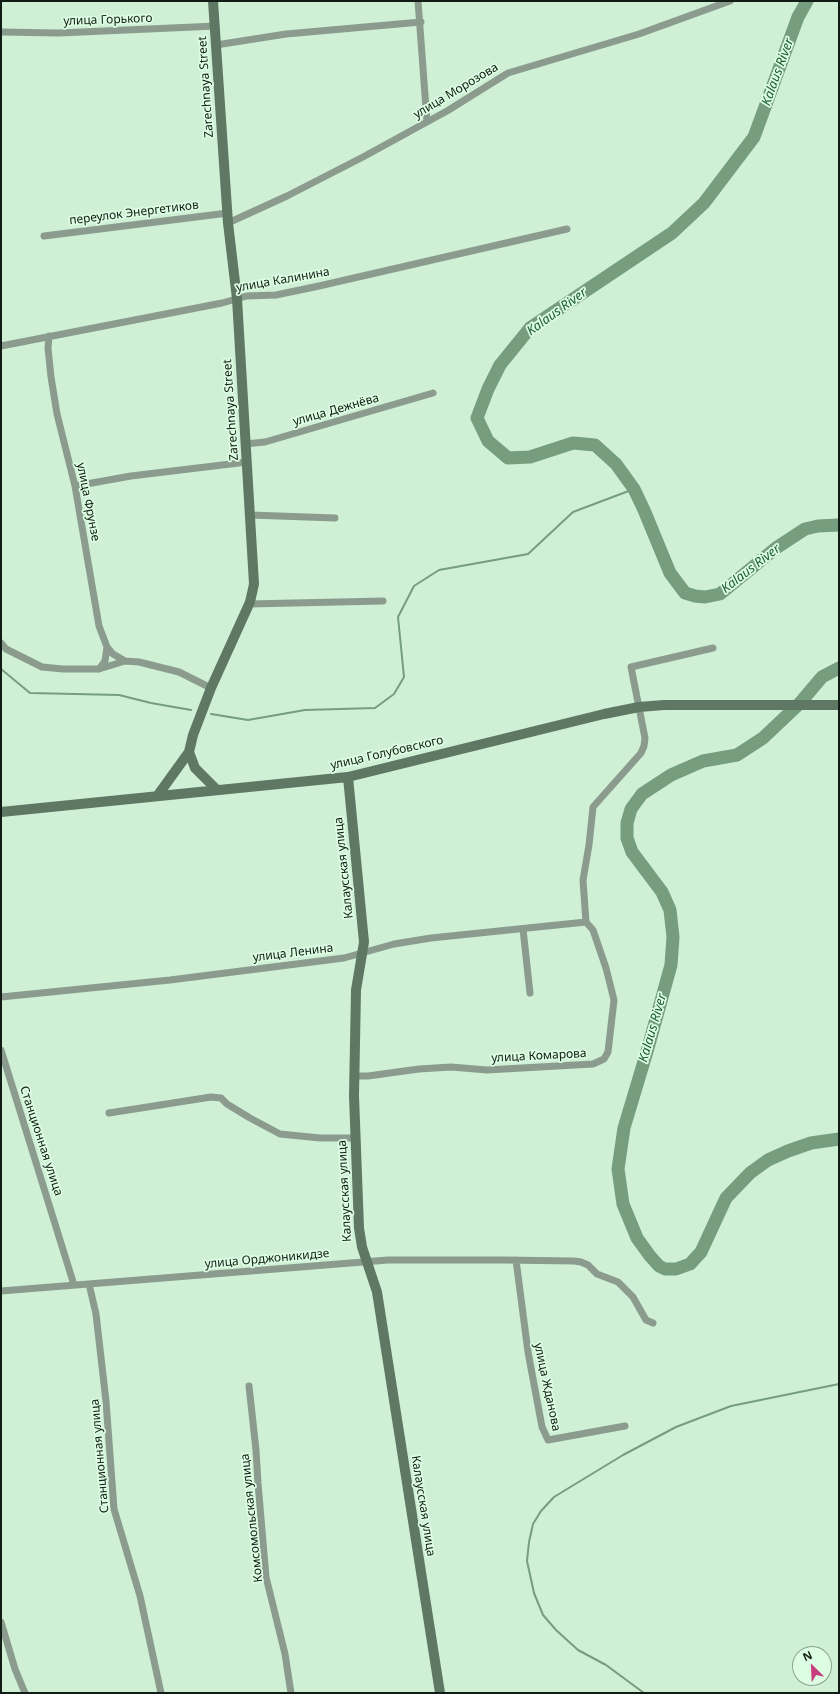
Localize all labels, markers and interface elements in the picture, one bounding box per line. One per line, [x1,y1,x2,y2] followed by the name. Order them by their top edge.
[63,11,153,29] street label: улица Горького
[195,36,217,138] street label: Zarechnaya Street
[759,36,797,108] water label: Kalaus River
[411,60,501,122] street label: улица Морозова
[68,198,200,228] street label: переулок Энергетиков
[235,265,331,295] street label: улица Калинина
[524,285,590,339] water label: Kalaus River
[220,359,242,461] street label: Zarechnaya Street
[291,391,381,429] street label: улица Дежнёва
[73,461,103,543] street label: улица Фрунзе
[718,541,784,597] water label: Kalaus River
[329,733,445,773] street label: улица Голубовского
[332,817,356,919] street label: Калаусская улица
[252,941,334,965] street label: улица Ленина
[636,992,670,1064] water label: Kalaus River
[491,1046,587,1066] street label: улица Комарова
[16,1084,66,1198] street label: Станционная улица
[335,1140,355,1242] street label: Калаусская улица
[204,1246,330,1272] street label: улица Орджоникидзе
[531,1342,563,1432] street label: улица Жданова
[88,1398,112,1514] street label: Станционная улица
[238,1453,266,1583] street label: Комсомольская улица
[408,1455,438,1557] street label: Калаусская улица
[792,1646,832,1686] north arrow
[800,1647,814,1664] text: N

